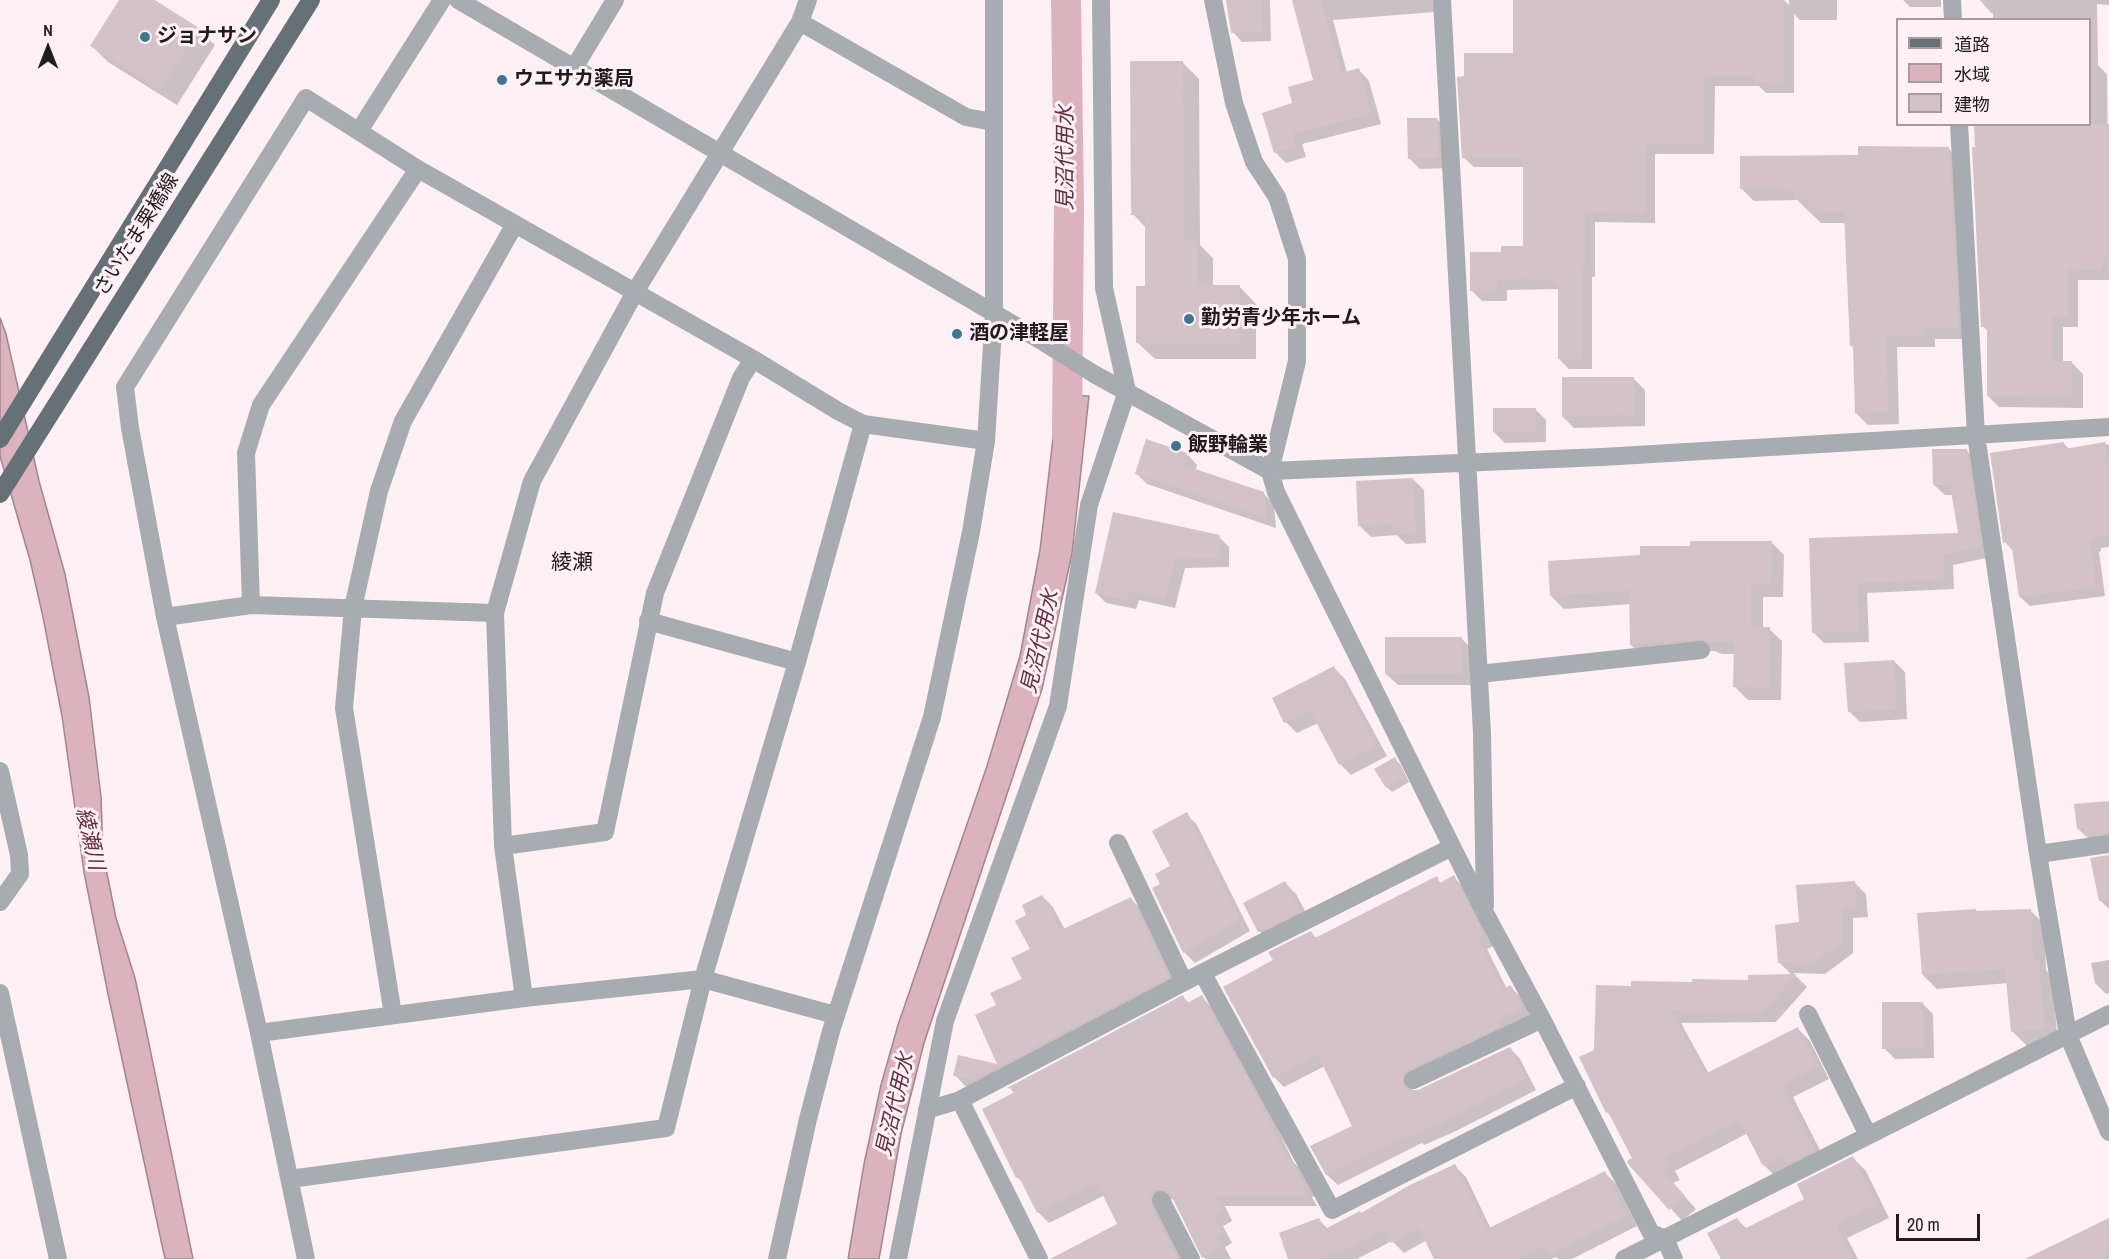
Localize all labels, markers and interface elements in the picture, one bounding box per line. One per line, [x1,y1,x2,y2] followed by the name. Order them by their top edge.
[18,18,78,78] north arrow
[1896,18,2091,126] legend
[43,19,53,41] text: N
[157,25,257,49] place label: ジョナサン
[138,30,152,44] marker: ジョナサン
[1954,32,1990,57] text: 道路
[1954,62,1990,87] text: 水域
[514,68,634,92] place label: ウエサカ薬局
[495,73,509,87] marker: ウエサカ薬局
[1954,92,1990,117] text: 建物
[1053,106,1079,210] water label: 見沼代用水
[90,169,184,301] street label: さいたま栗橋線
[1201,307,1361,331] place label: 勤労青少年ホーム
[1182,312,1196,326] marker: 勤労青少年ホーム
[969,322,1069,346] place label: 酒の津軽屋
[950,327,964,341] marker: 酒の津軽屋
[1188,434,1268,458] place label: 飯野輪業
[1169,439,1183,453] marker: 飯野輪業
[551,550,593,576] district label: 綾瀬
[1017,588,1065,696] water label: 見沼代用水
[70,805,108,873] water label: 綾瀬川
[872,1051,920,1159] water label: 見沼代用水
[1899,1202,1983,1240] scale bar
[1907,1212,1940,1237] text: 20 m

